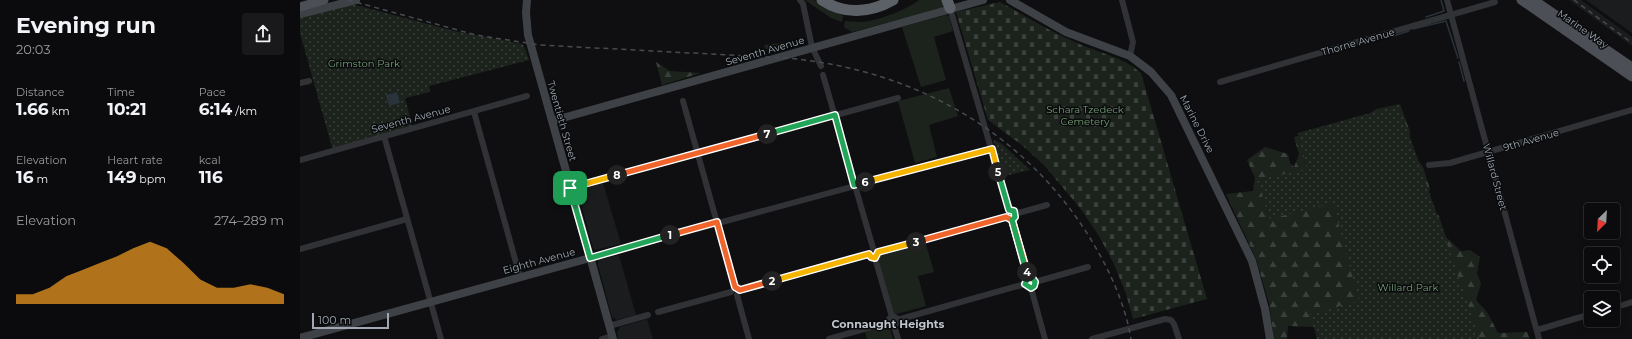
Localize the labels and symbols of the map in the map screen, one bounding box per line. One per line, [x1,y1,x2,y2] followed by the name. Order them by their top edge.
[1555,7,1611,52] street label: Marine Way
[1320,25,1396,59] street label: Thorne Avenue
[724,34,806,68] street label: Seventh Avenue
[328,57,400,70] park label: Grimston Park
[544,79,580,163] street label: Twentieth Street
[1177,93,1217,155] street label: Marine Drive
[370,102,452,136] street label: Seventh Avenue
[1046,103,1124,128] park label: Schara Tzedeck Cemetery
[757,124,777,144] pin: 7
[1502,126,1560,154] street label: 9th Avenue
[1480,142,1510,212] street label: Willard Street
[988,162,1008,182] pin: 5
[607,165,627,185] pin: 8
[553,171,587,205] pin
[855,172,875,192] pin: 6
[1584,203,1620,239] north arrow
[660,225,680,245] pin: 1
[906,232,926,252] pin: 3
[501,245,577,277] street label: Eighth Avenue
[1017,262,1037,282] pin: 4
[762,271,782,291] pin: 2
[1377,281,1439,294] park label: Willard Park
[312,311,389,330] scale bar
[832,317,945,331] district label: Connaught Heights

